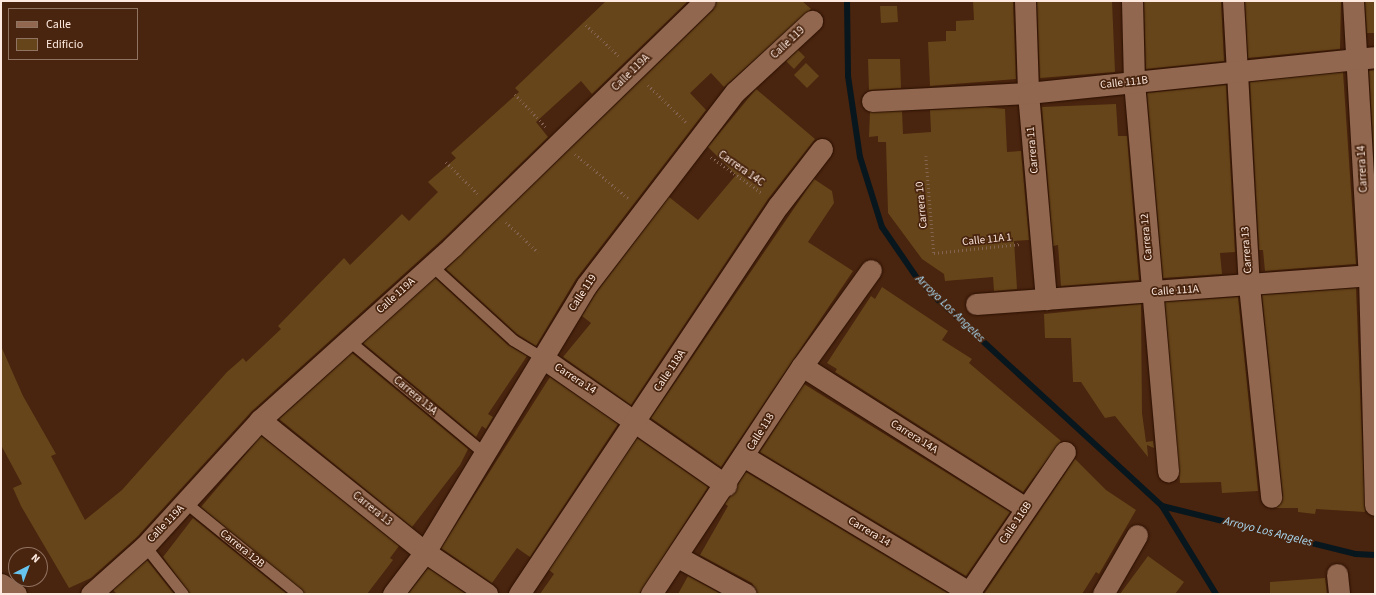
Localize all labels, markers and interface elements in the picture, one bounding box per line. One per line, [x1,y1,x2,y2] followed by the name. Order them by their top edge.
[8,8,138,60] legend
[46,16,71,33] text: Calle
[768,24,808,62] street label: Calle 119
[46,36,83,53] text: Edificio
[609,52,653,94] street label: Calle 119A
[1099,74,1149,92] street label: Calle 111B
[1024,126,1042,174] street label: Carrera 11
[1355,145,1371,193] street label: Carrera 14
[715,148,767,190] street label: Carrera 14C
[913,181,931,229] street label: Carrera 10
[1138,213,1156,261] street label: Carrera 12
[1239,226,1255,274] street label: Carrera 13
[962,231,1012,249] street label: Calle 11A 1
[566,272,600,314] street label: Calle 119
[912,272,988,346] water label: Arroyo Los Angeles
[374,275,418,317] street label: Calle 119A
[1151,283,1199,299] street label: Calle 111A
[651,348,689,394] street label: Calle 118A
[552,361,598,397] street label: Carrera 14
[390,374,440,418] street label: Carrera 13A
[744,411,778,453] street label: Calle 118
[888,417,940,457] street label: Carrera 14A
[350,489,394,529] street label: Carrera 13
[997,499,1035,547] street label: Calle 116B
[145,502,187,546] street label: Calle 119A
[845,514,893,550] street label: Carrera 14
[1222,514,1314,550] water label: Arroyo Los Angeles
[217,527,267,571] street label: Carrera 12B
[8,547,48,587] north arrow
[28,550,43,566] text: N

